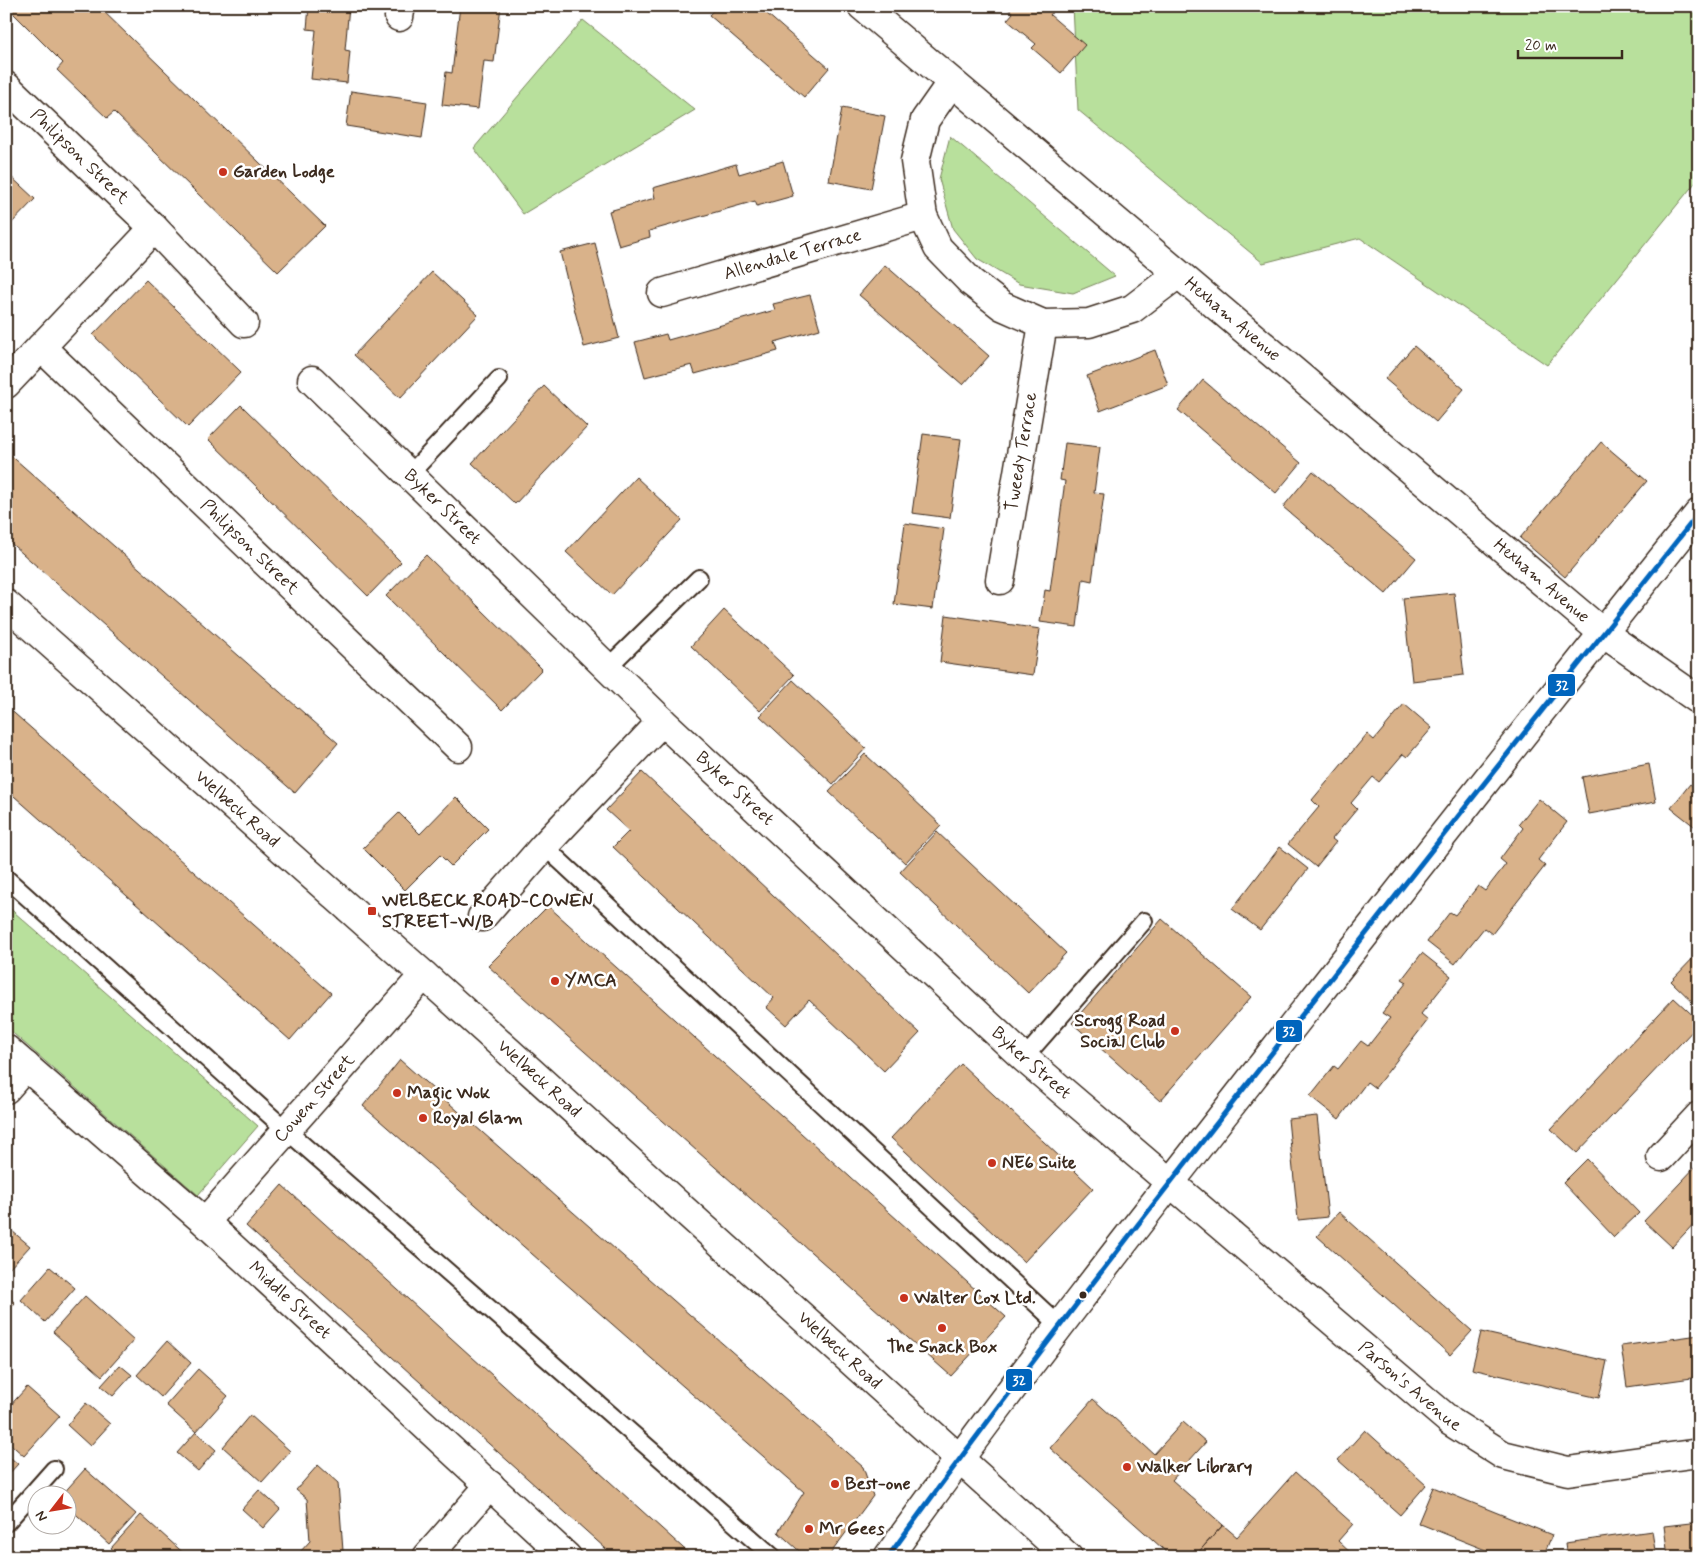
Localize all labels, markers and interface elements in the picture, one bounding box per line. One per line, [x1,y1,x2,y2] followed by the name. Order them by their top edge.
[1518,28,1621,60] scale bar
[1525,36,1557,56] text: 20 m
[25,104,135,210] street label: Philipson Street
[233,160,335,184] place label: Garden Lodge
[217,166,229,178] marker: Garden Lodge
[721,223,864,286] street label: Allendale Terrace
[1179,272,1286,367] street label: Hexham Avenue
[1000,390,1043,513] street label: Tweedy Terrace
[398,464,486,550] street label: Byker Street
[195,494,304,600] street label: Philipson Street
[1488,533,1595,629] street label: Hexham Avenue
[1547,673,1576,697] line badge: 32
[1555,677,1569,695] text: 32
[690,746,779,831] street label: Byker Street
[190,765,285,853] street label: Welbeck Road
[381,889,594,934] place label: WELBECK ROAD-COWEN STREET-W/B
[366,905,378,917] marker: WELBECK ROAD-COWEN STREET-W/B
[565,969,617,993] place label: YMCA
[549,975,561,987] marker: YMCA
[1074,1009,1165,1054] place label: Scrogg Road Social Club
[1275,1019,1303,1043] line badge: 32
[986,1021,1076,1105] street label: Byker Street
[1282,1023,1296,1041] text: 32
[1169,1025,1181,1037] marker: Scrogg Road Social Club
[492,1035,586,1123] street label: Welbeck Road
[269,1049,361,1148] street label: Cowen Street
[407,1081,491,1107] place label: Magic Wok
[391,1087,403,1099] marker: Magic Wok
[433,1106,523,1130] place label: Royal Glam
[417,1112,429,1124] marker: Royal Glam
[1002,1151,1077,1175] place label: NE6 Suite
[986,1157,998,1169] marker: NE6 Suite
[243,1256,336,1345] street label: Middle Street
[913,1286,1036,1310] place label: Walter Cox Ltd.
[1078,1290,1088,1300] unlabelled marker
[898,1292,910,1304] marker: Walter Cox Ltd.
[792,1306,887,1395] street label: Welbeck Road
[936,1322,948,1334] marker: The Snack Box
[887,1335,997,1359] place label: The Snack Box
[1353,1336,1466,1438] street label: Parson's Avenue
[1005,1368,1033,1392] line badge: 32
[1012,1372,1026,1390] text: 32
[1136,1455,1252,1479] place label: Walker Library
[1121,1461,1133,1473] marker: Walker Library
[845,1472,911,1496] place label: Best-one
[829,1478,841,1490] marker: Best-one
[28,1486,78,1536] north arrow
[32,1508,52,1525] text: N
[819,1517,884,1541] place label: Mr Gees
[803,1523,815,1535] marker: Mr Gees

